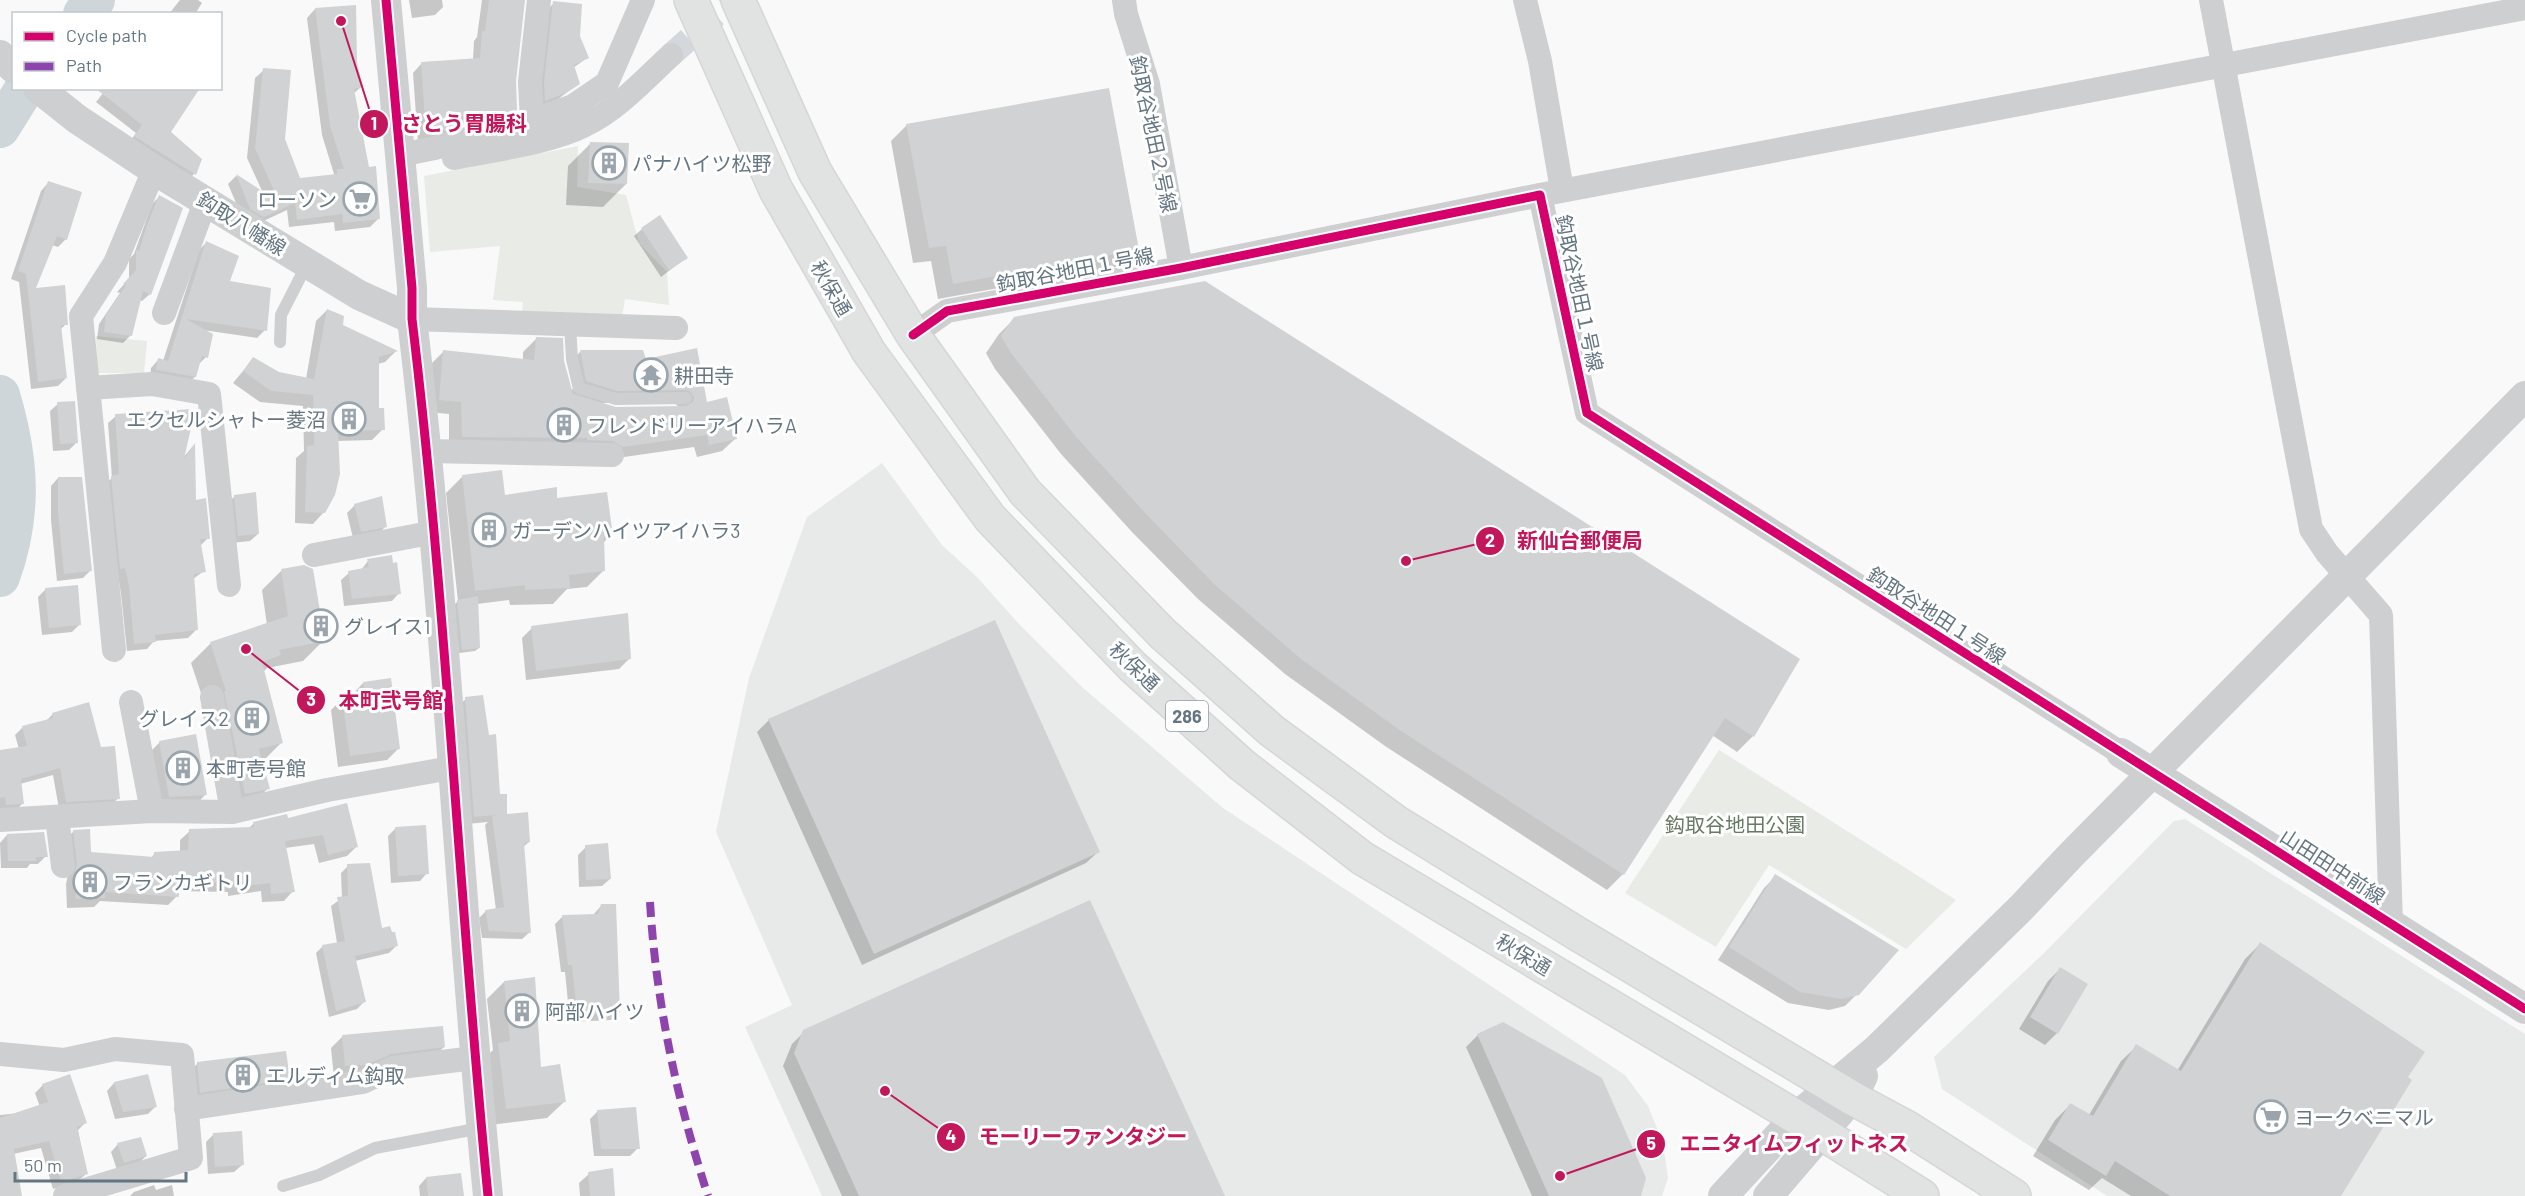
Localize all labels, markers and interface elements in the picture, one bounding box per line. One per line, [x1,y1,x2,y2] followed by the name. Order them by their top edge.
[12,12,222,90] legend
[66,24,147,46] text: Cycle path
[1126,53,1182,215] street label: 鈎取谷地田２号線
[66,54,102,76] text: Path
[359,104,539,143] callout: さとう胃腸科
[401,110,527,135] text: さとう胃腸科
[371,112,377,134] text: 1
[591,145,627,181] building icon: パナハイツ松野
[632,151,772,175] place label: パナハイツ松野
[342,181,378,217] supermarket icon: ローソン
[193,186,291,260] street label: 鈎取八幡線
[257,187,337,211] place label: ローソン
[1552,212,1608,374] street label: 鈎取谷地田１号線
[994,242,1156,296] street label: 鈎取谷地田１号線
[807,256,857,320] street label: 秋保通
[633,357,669,393] temple icon: 耕田寺
[674,363,734,387] place label: 耕田寺
[331,401,367,437] building icon: エクセルシャトー菱沼
[126,407,326,431] place label: エクセルシャトー菱沼
[546,407,582,443] building icon: フレンドリーアイハラA
[587,413,797,437] place label: フレンドリーアイハラA
[471,512,507,548] building icon: ガーデンハイツアイハラ3
[512,518,741,542] place label: ガーデンハイツアイハラ3
[1475,522,1655,561] callout: 新仙台郵便局
[1517,527,1643,552] text: 新仙台郵便局
[1485,529,1495,551] text: 2
[1863,561,2011,669] street label: 鈎取谷地田１号線
[303,608,339,644] building icon: グレイス1
[344,614,430,638] place label: グレイス1
[1105,637,1165,695] street label: 秋保通
[296,681,455,720] callout: 本町弐号館
[339,687,444,712] text: 本町弐号館
[306,688,316,710] text: 3
[234,700,270,736] building icon: グレイス2
[1166,701,1208,731] road number: 286
[139,706,229,730] place label: グレイス2
[165,750,201,786] building icon: 本町壱号館
[206,756,306,780] place label: 本町壱号館
[1665,812,1805,836] park label: 鈎取谷地田公園
[2276,823,2390,909] street label: 山田田中前線
[72,864,108,900] building icon: フランカギトリ
[113,870,253,894] place label: フランカギトリ
[1492,928,1556,980] street label: 秋保通
[504,993,540,1029] building icon: 阿部ハイツ
[545,999,645,1023] place label: 阿部ハイツ
[225,1057,261,1093] building icon: エルディム鈎取
[266,1063,405,1087] place label: エルディム鈎取
[2253,1099,2289,1135] supermarket icon: ヨークベニマル
[2294,1105,2434,1129] place label: ヨークベニマル
[936,1117,1200,1156] callout: モーリーファンタジー
[979,1123,1187,1148] text: モーリーファンタジー
[1636,1124,1921,1163] callout: エニタイムフィットネス
[946,1125,957,1147] text: 4
[1680,1130,1908,1155] text: エニタイムフィットネス
[1646,1132,1656,1154] text: 5
[15,1145,186,1183] scale bar
[24,1154,62,1176] text: 50 m

